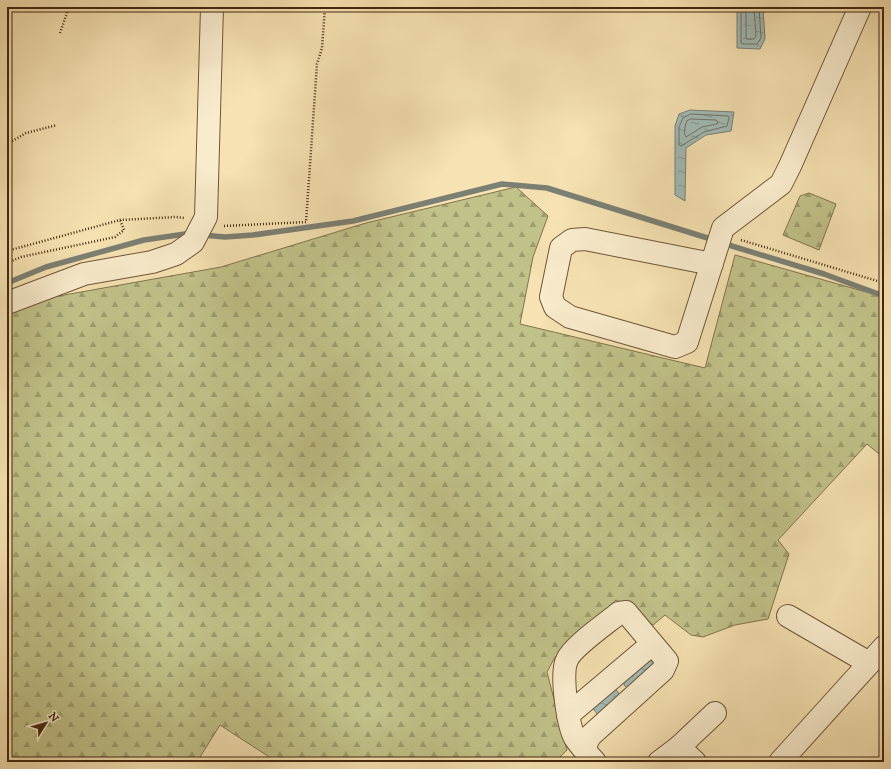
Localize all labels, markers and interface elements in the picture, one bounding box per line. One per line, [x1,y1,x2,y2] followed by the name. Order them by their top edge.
[26,703,66,743] north arrow
[45,710,61,725] text: N

